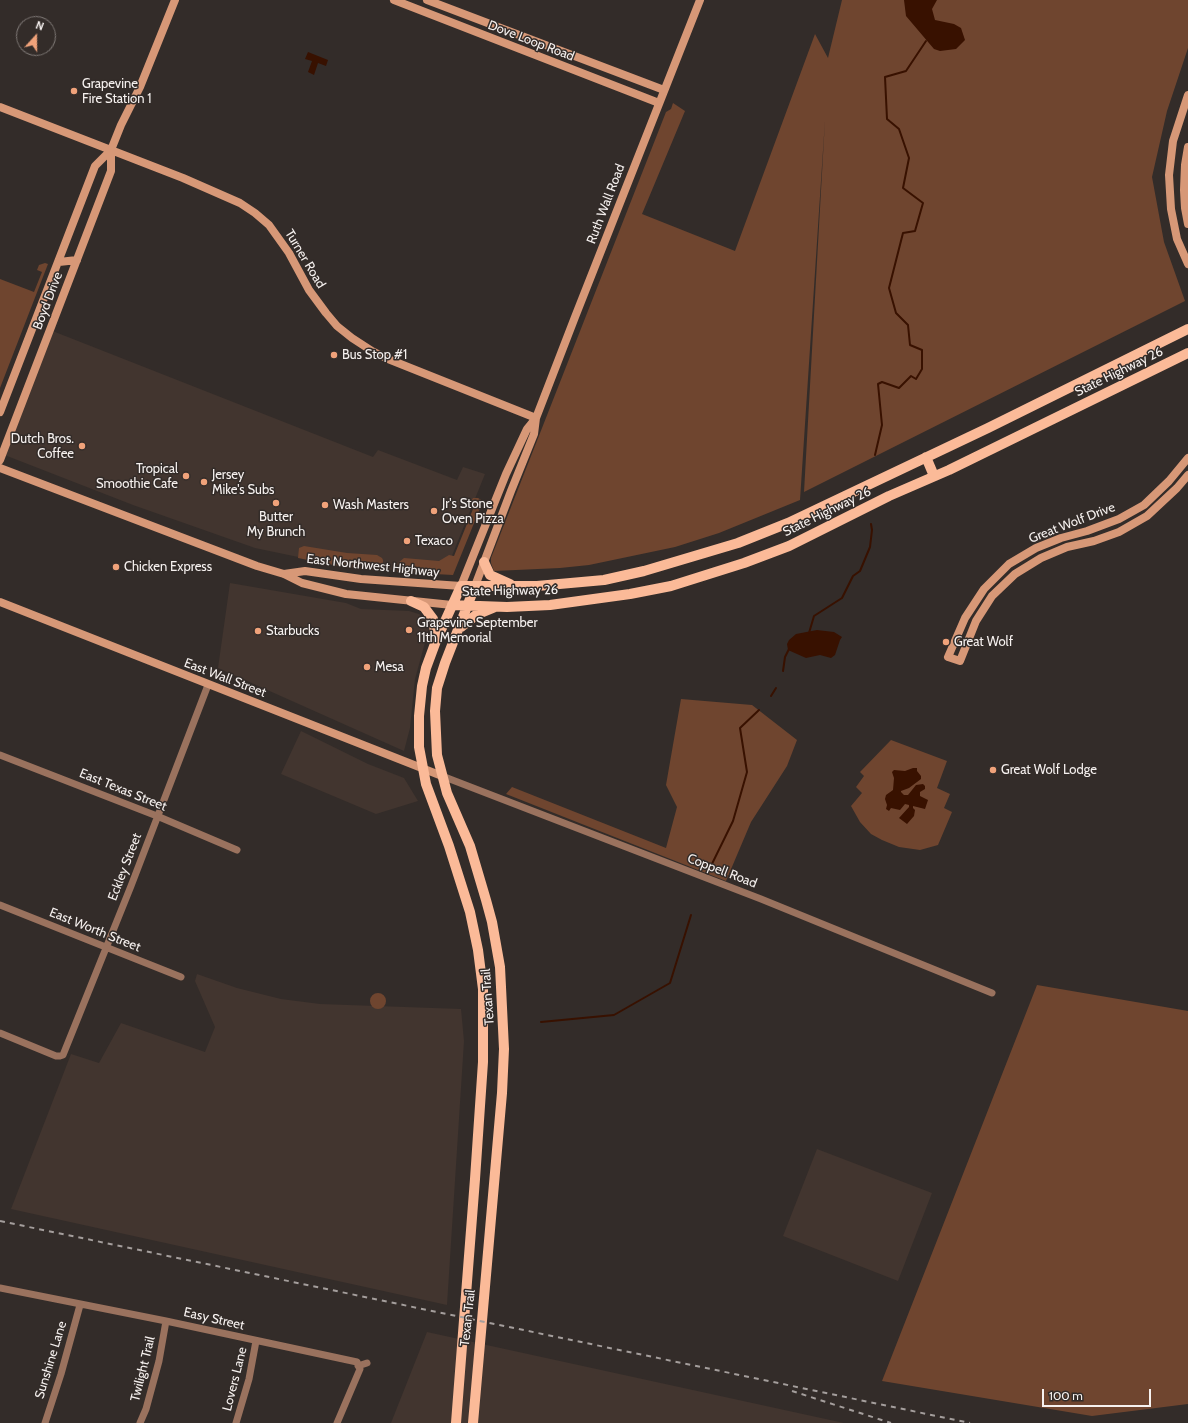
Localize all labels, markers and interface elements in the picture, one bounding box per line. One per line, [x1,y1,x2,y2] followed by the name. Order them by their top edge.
[16,16,56,56] north arrow
[486,17,576,65] street label: Dove Loop Road
[34,18,46,34] text: N
[82,76,152,107] place label: Grapevine Fire Station 1
[69,86,79,96] marker: Grapevine Fire Station 1
[584,162,628,246] street label: Ruth Wall Road
[281,227,329,291] street label: Turner Road
[30,270,66,332] street label: Boyd Drive
[1072,344,1166,400] street label: State Highway 26
[342,347,407,363] place label: Bus Stop #1
[329,350,339,360] marker: Bus Stop #1
[11,431,74,462] place label: Dutch Bros. Coffee
[77,441,87,451] marker: Dutch Bros. Coffee
[96,461,178,492] place label: Tropical Smoothie Cafe
[212,467,274,498] place label: Jersey Mike's Subs
[181,471,191,481] marker: Tropical Smoothie Cafe
[199,477,209,487] marker: Jersey Mike's Subs
[780,484,874,540] street label: State Highway 26
[442,496,504,527] place label: Jr's Stone Oven Pizza
[333,497,409,513] place label: Wash Masters
[271,498,281,508] marker: Butter My Brunch
[1027,499,1117,547] street label: Great Wolf Drive
[320,500,330,510] marker: Wash Masters
[429,506,439,516] marker: Jr's Stone Oven Pizza
[247,509,305,540] place label: Butter My Brunch
[415,533,453,549] place label: Texaco
[402,536,412,546] marker: Texaco
[306,551,440,581] street label: East Northwest Highway
[124,559,212,575] place label: Chicken Express
[111,562,121,572] marker: Chicken Express
[462,582,558,600] street label: State Highway 26
[417,615,538,646] place label: Grapevine September 11th Memorial
[266,623,319,639] place label: Starbucks
[404,625,414,635] marker: Grapevine September 11th Memorial
[253,626,263,636] marker: Starbucks
[954,634,1013,650] place label: Great Wolf
[941,637,951,647] marker: Great Wolf
[182,655,268,701] street label: East Wall Street
[375,659,404,675] place label: Mesa
[362,662,372,672] marker: Mesa
[1001,762,1097,778] place label: Great Wolf Lodge
[77,765,169,815] street label: East Texas Street
[988,765,998,775] marker: Great Wolf Lodge
[105,831,145,903] street label: Eckley Street
[685,851,759,891] street label: Coppell Road
[47,905,143,955] street label: East Worth Street
[478,968,498,1026] street label: Texan Trail
[457,1289,479,1347] street label: Texan Trail
[182,1304,246,1334] street label: Easy Street
[32,1319,70,1401] street label: Sunshine Lane
[127,1335,159,1403] street label: Twilight Trail
[220,1345,250,1413] street label: Lovers Lane
[1044,1381,1153,1407] scale bar
[1049,1388,1083,1403] text: 100 m

